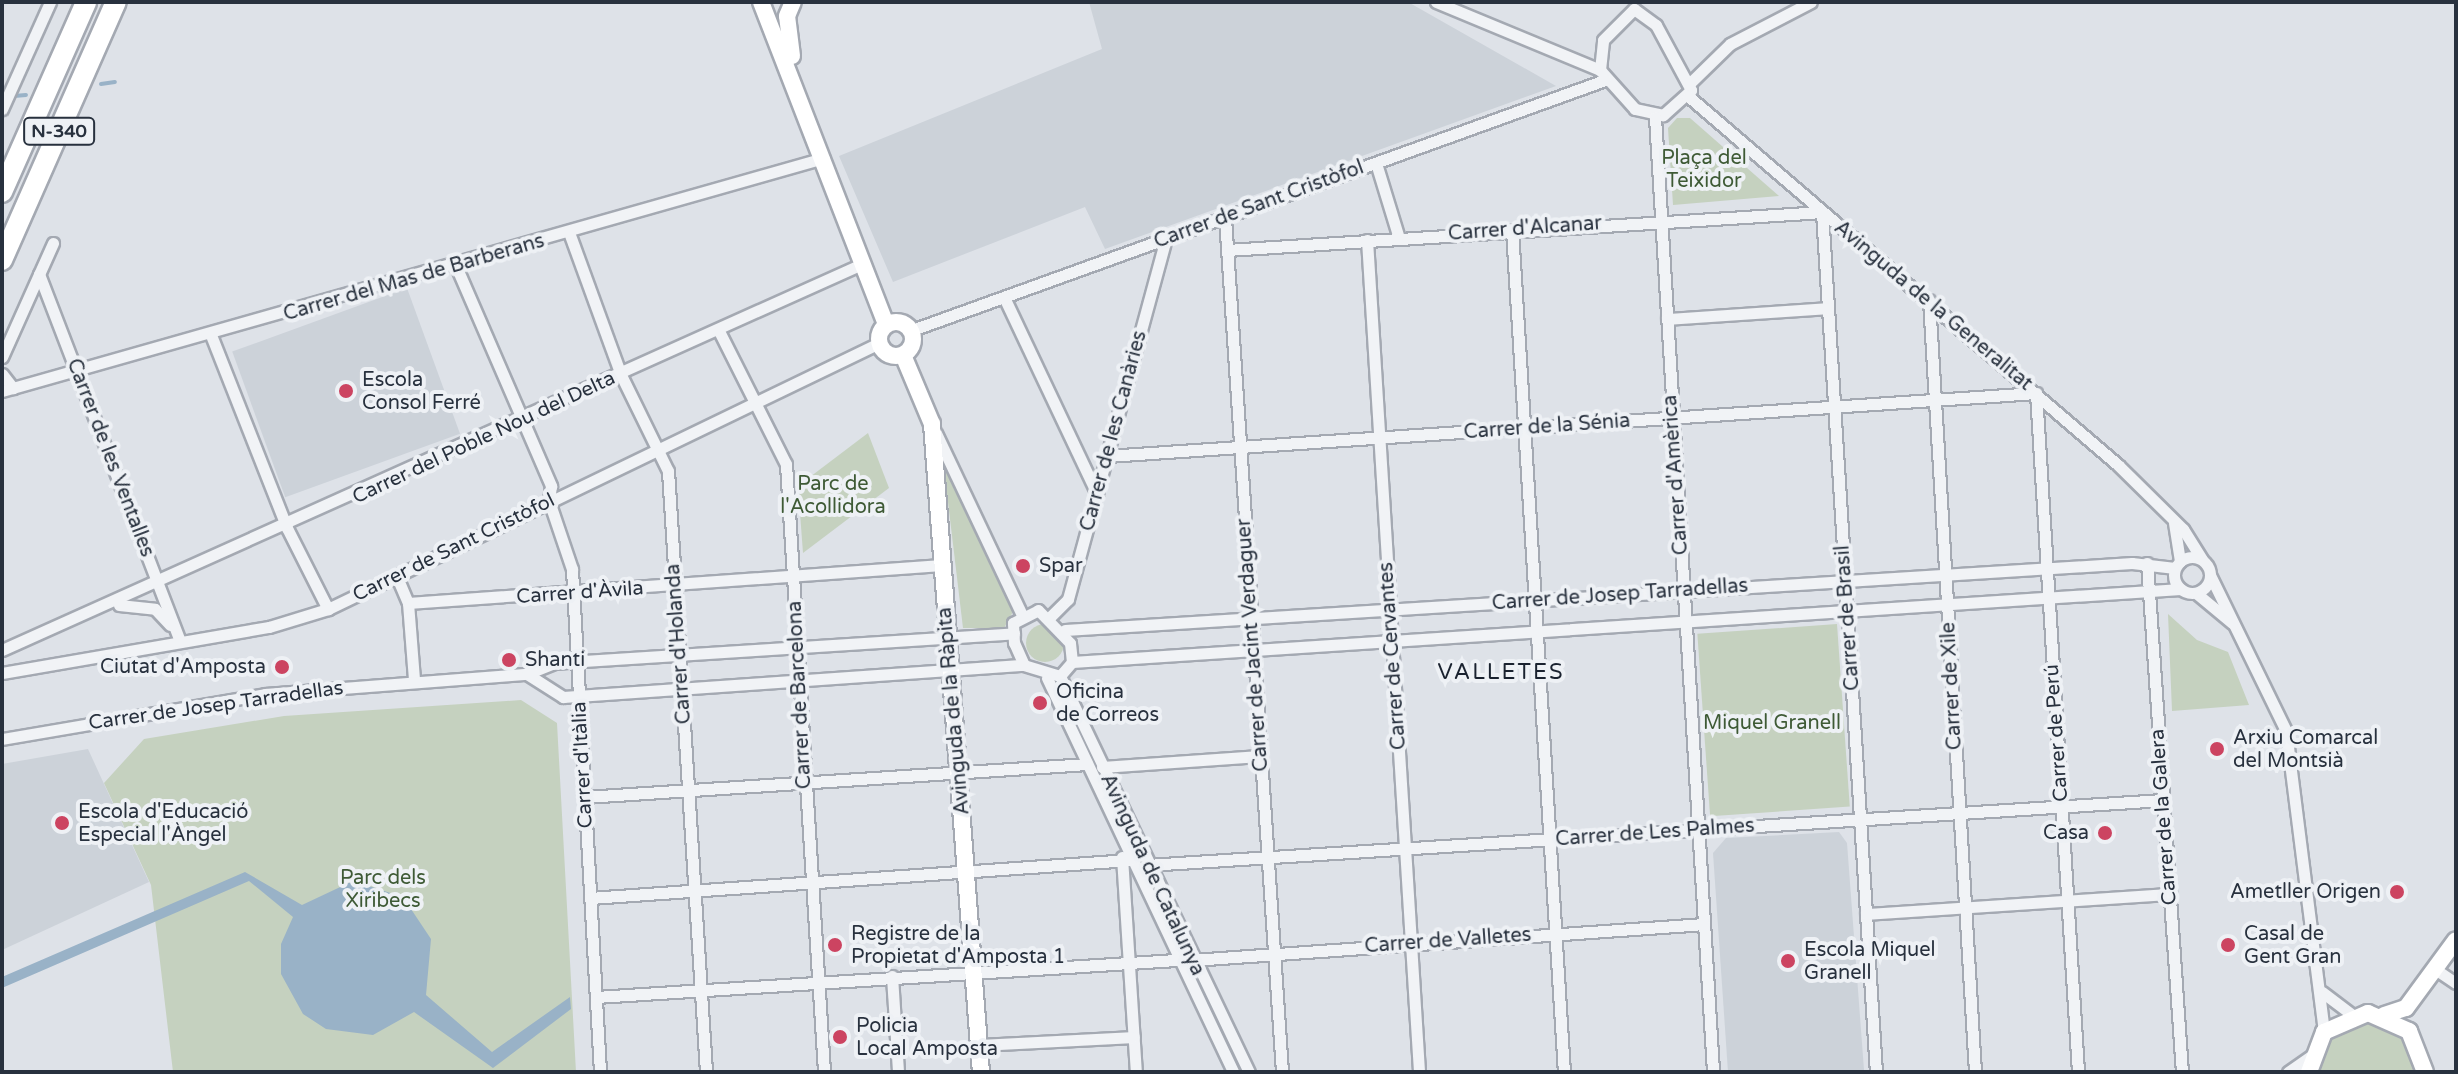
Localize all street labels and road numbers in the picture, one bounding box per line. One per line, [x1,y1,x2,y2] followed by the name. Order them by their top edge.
[23,117,95,145] road number: N-340
[1151,156,1367,254] street label: Carrer de Sant Cristòfol
[1447,212,1603,246] street label: Carrer d'Alcanar
[1829,216,2037,396] street label: Avinguda de la Generalitat
[281,229,547,327] street label: Carrer del Mas de Barberans
[1076,328,1152,534] street label: Carrer de les Canàries
[61,355,159,561] street label: Carrer de les Ventalles
[349,366,619,510] street label: Carrer del Poble Nou del Delta
[1658,394,1694,556] street label: Carrer d'Amèrica
[1463,409,1631,445] street label: Carrer de la Sénia
[349,489,559,607] street label: Carrer de Sant Cristòfol
[1232,518,1274,772] street label: Carrer de Jacint Verdaguer
[1831,545,1865,691] street label: Carrer de Brasil
[1374,561,1412,751] street label: Carrer de Cervantes
[661,563,697,725] street label: Carrer d'Holanda
[1491,574,1749,616] street label: Carrer de Josep Tarradellas
[516,577,644,609] street label: Carrer d'Àvila
[783,600,817,790] street label: Carrer de Barcelona
[933,606,975,816] street label: Avinguda de la Ràpita
[1937,621,1967,751] street label: Carrer de Xile
[2040,663,2074,803] street label: Carrer de Perú
[87,676,345,736] street label: Carrer de Josep Tarradellas
[568,701,598,829] street label: Carrer d'Itàlia
[2146,728,2182,906] street label: Carrer de la Galera
[1095,770,1209,980] street label: Avinguda de Catalunya
[1555,814,1755,852] street label: Carrer de Les Palmes
[1364,923,1532,959] street label: Carrer de Valletes

